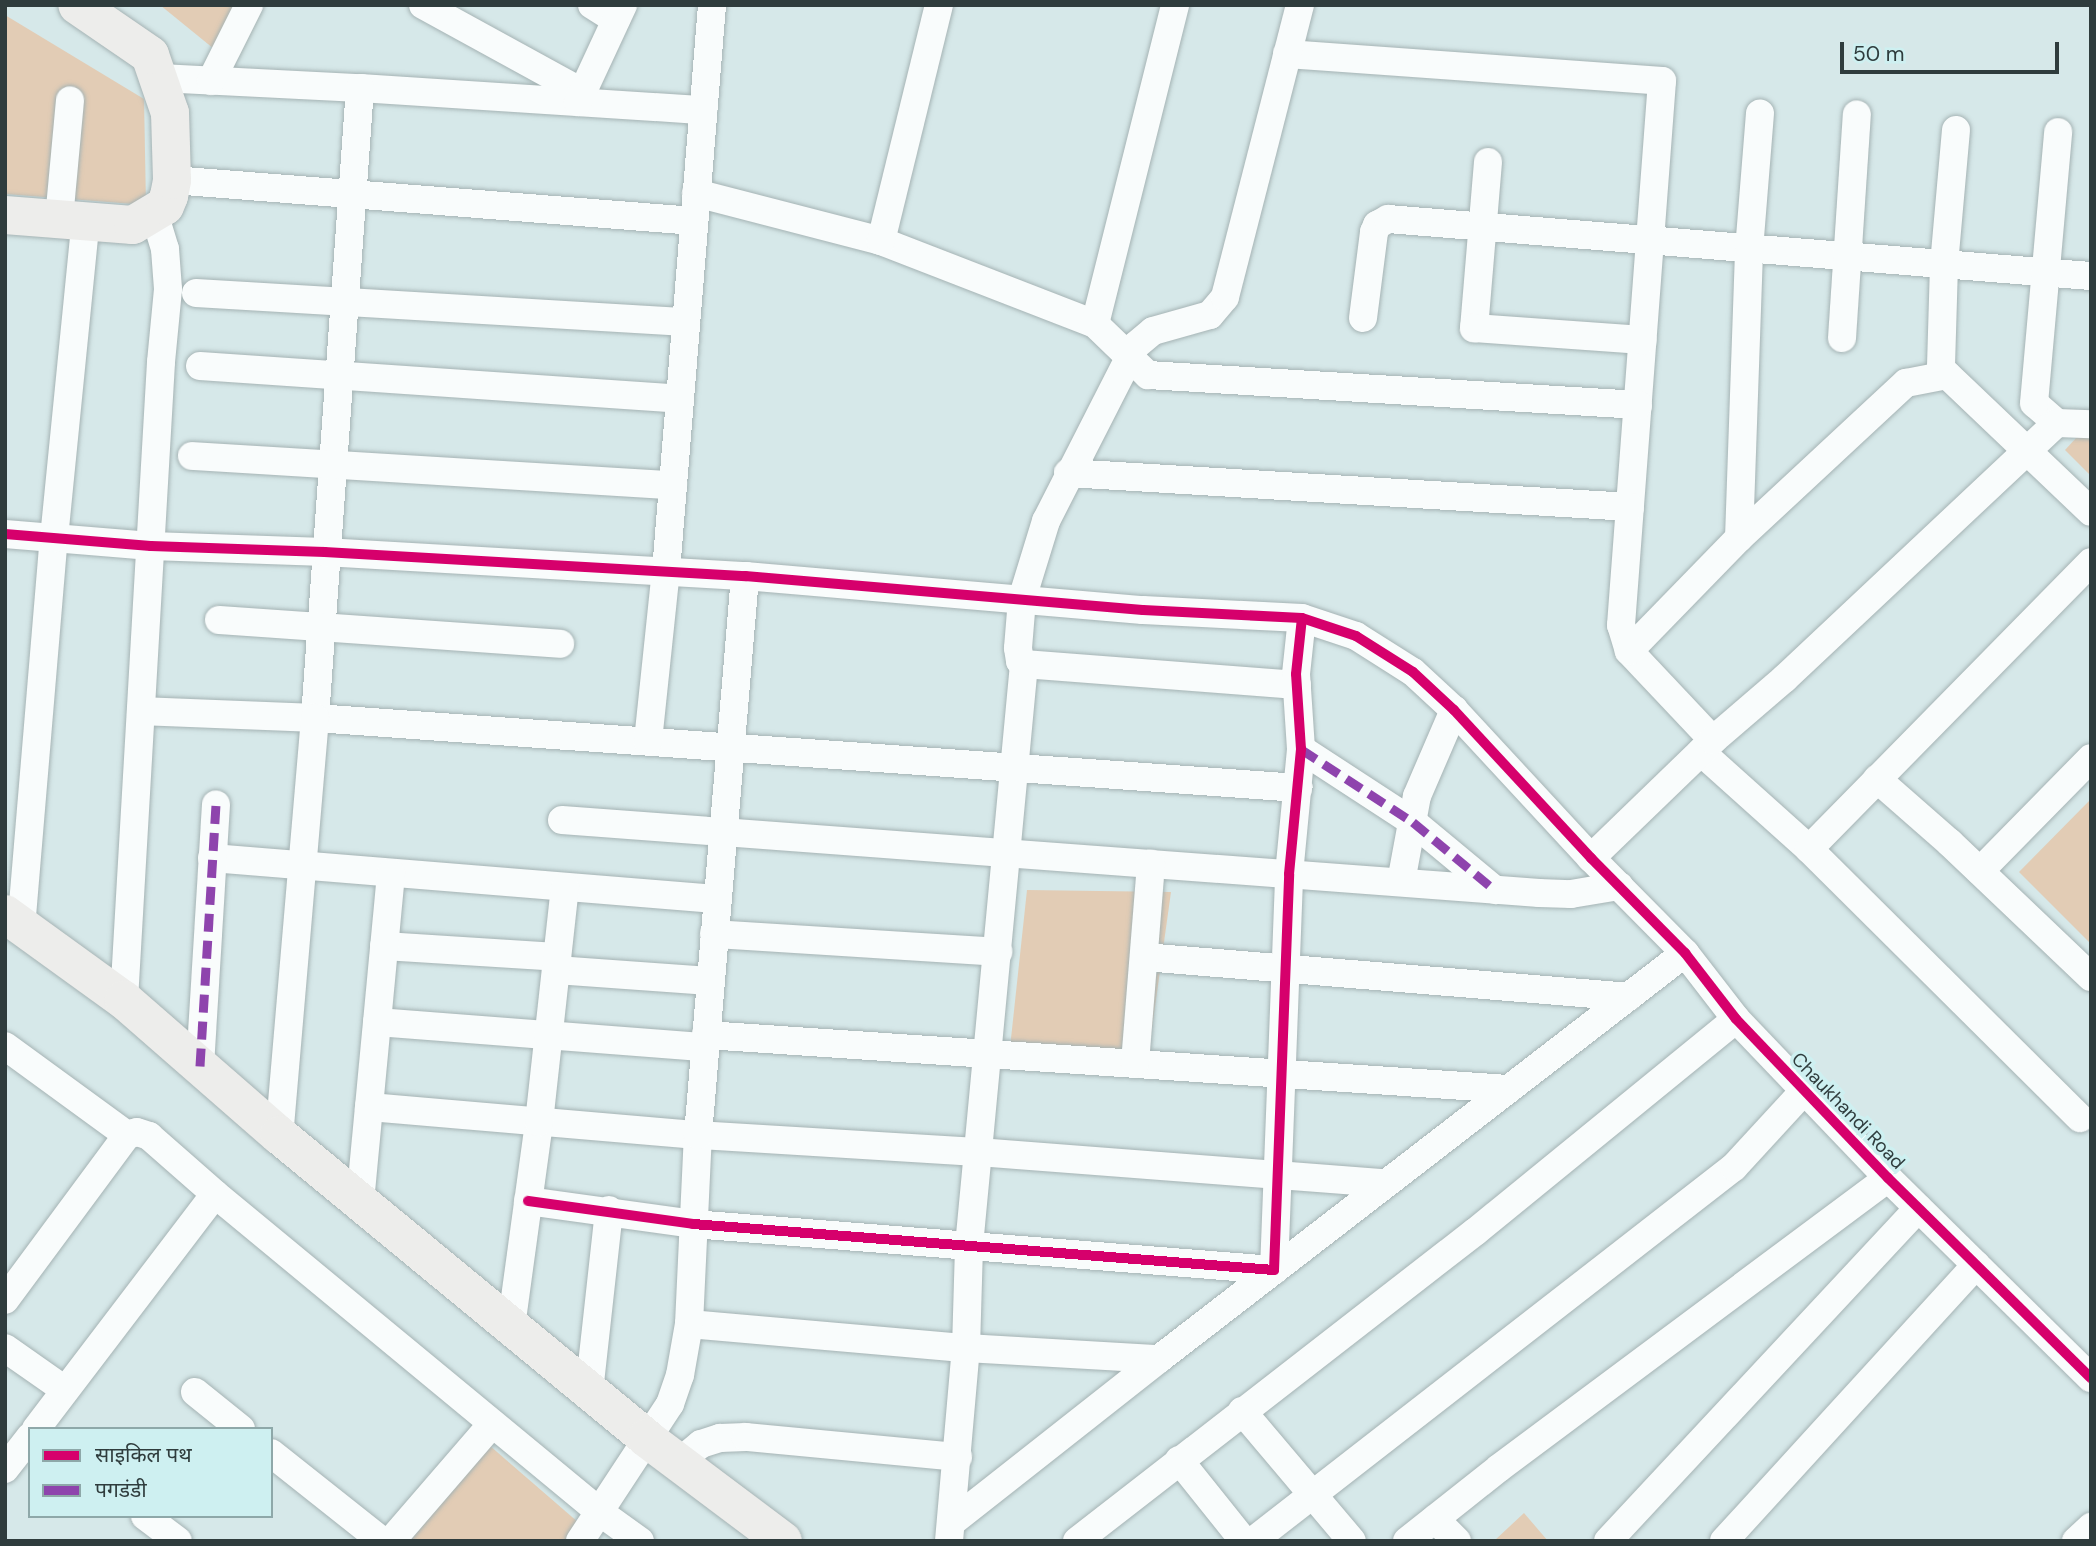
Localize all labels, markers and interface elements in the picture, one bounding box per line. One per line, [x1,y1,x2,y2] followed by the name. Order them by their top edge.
[1844,28,2063,72] scale bar
[1853,40,1904,68] text: 50 m
[1787,1048,1909,1174] street label: Chaukhandi Road
[28,1427,273,1518] legend
[95,1441,192,1469] text: साइकिल पथ
[95,1476,147,1504] text: पगडंडी

